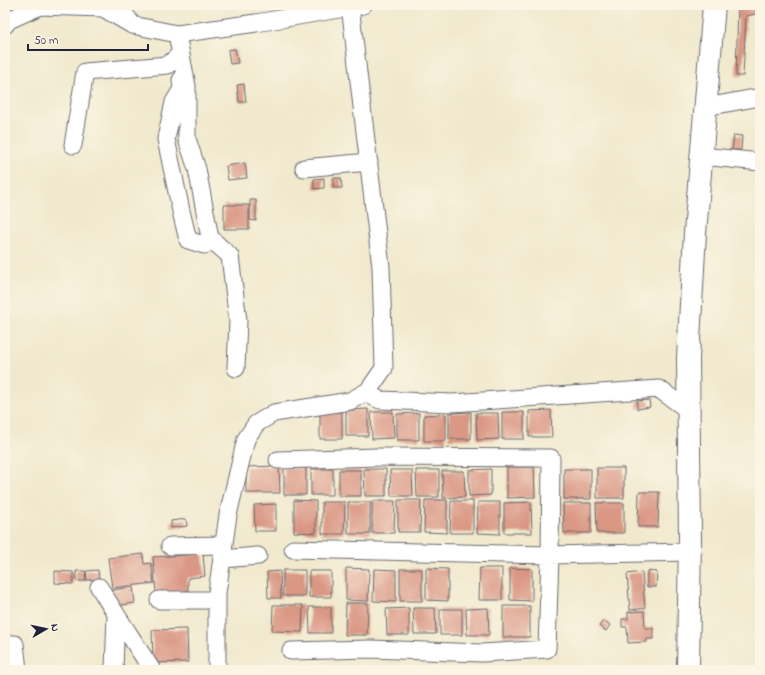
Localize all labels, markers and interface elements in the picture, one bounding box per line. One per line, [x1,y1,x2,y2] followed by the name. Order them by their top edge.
[28,26,148,52] scale bar
[34,32,58,50] text: 50 m
[26,609,66,649] north arrow
[46,623,63,633] text: N

